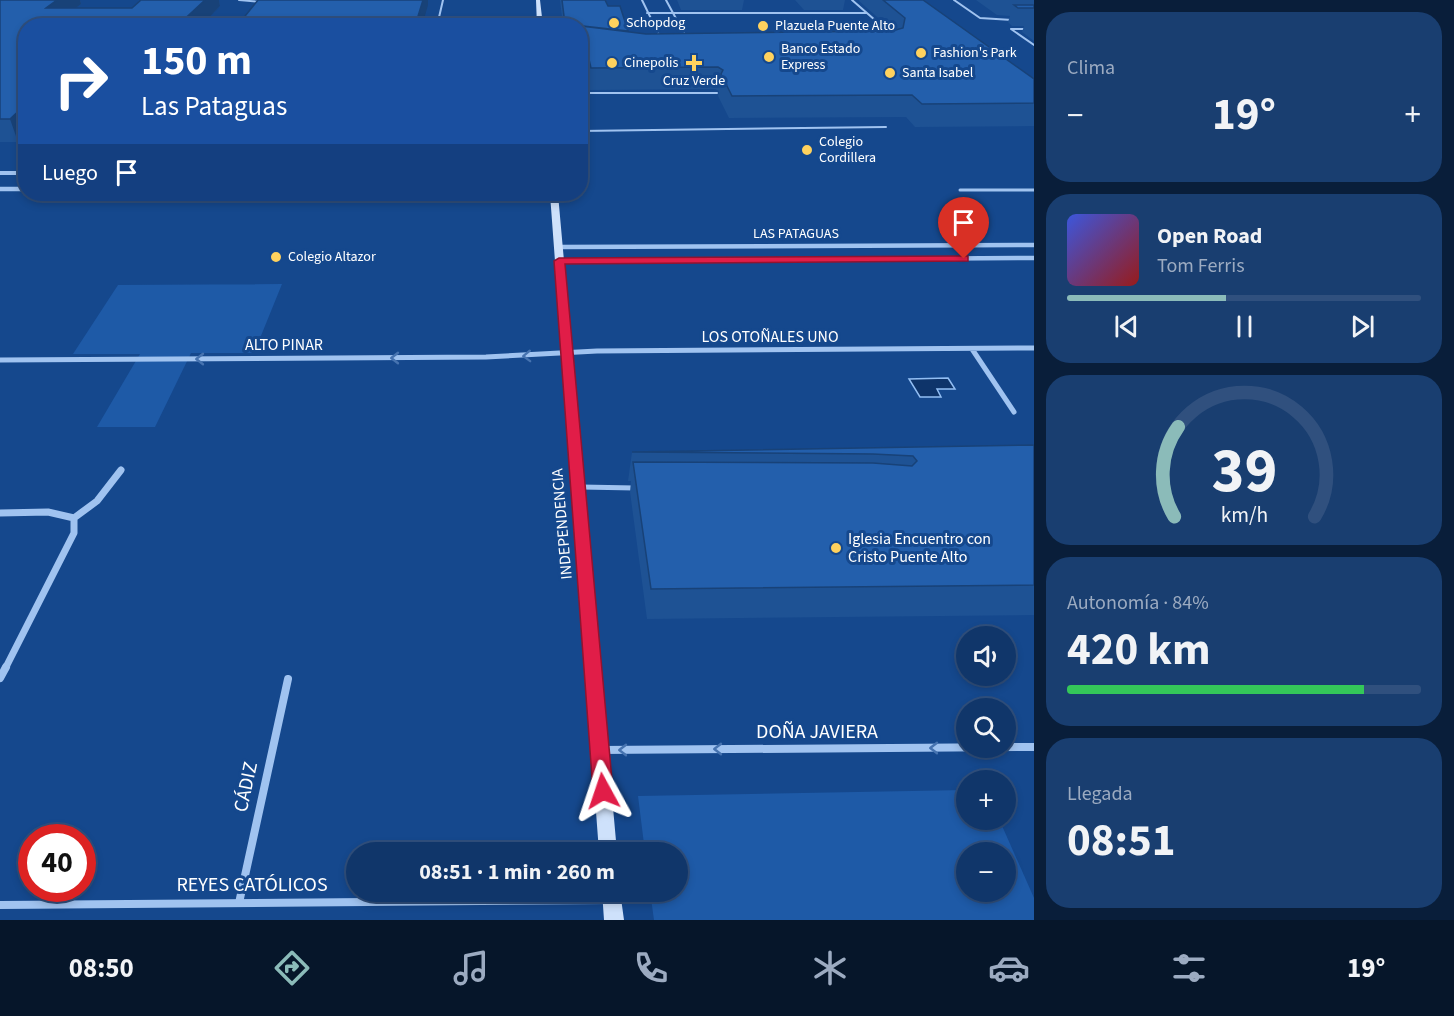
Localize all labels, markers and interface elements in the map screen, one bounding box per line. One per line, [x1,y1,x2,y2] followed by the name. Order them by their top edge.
[626,13,685,33] place label: Schopdog
[607,16,621,30] marker: Schopdog
[775,16,895,36] place label: Plazuela Puente Alto
[756,19,770,33] marker: Plazuela Puente Alto
[141,31,252,91] text: 150 m
[781,39,860,75] place label: Banco Estado Express
[42,42,120,120] icon: right
[933,43,1017,63] place label: Fashion's Park
[914,46,928,60] marker: Fashion's Park
[762,50,776,64] marker: Banco Estado Express
[624,53,678,73] place label: Cinepolis
[1067,54,1115,82] text: Clima
[605,56,619,70] marker: Cinepolis
[687,56,701,70] marker: Cruz Verde
[902,63,974,83] place label: Santa Isabel
[883,66,897,80] marker: Santa Isabel
[663,71,725,91] place label: Cruz Verde
[1212,83,1276,147] text: 19°
[141,87,287,126] text: Las Pataguas
[1067,92,1083,139] text: −
[1405,92,1421,139] text: +
[819,132,876,168] place label: Colegio Cordillera
[800,143,814,157] marker: Colegio Cordillera
[110,156,143,189] icon: arrive
[42,157,98,189] text: Luego
[938,197,989,259] pin
[947,206,980,239] icon: arrive
[1157,220,1262,252] text: Open Road
[753,224,839,244] street label: LAS PATAGUAS
[288,247,376,267] place label: Colegio Altazor
[269,250,283,264] marker: Colegio Altazor
[1157,252,1245,280] text: Tom Ferris
[1110,310,1143,343] icon: previous
[1228,310,1261,343] icon: pause
[1346,310,1379,343] icon: next
[701,326,839,348] street label: LOS OTOÑALES UNO
[245,334,323,356] street label: ALTO PINAR
[522,350,531,362] one-way arrow
[390,352,399,364] one-way arrow
[195,353,204,365] one-way arrow
[1211,427,1277,516] text: 39
[546,467,578,580] street label: INDEPENDENCIA
[1220,500,1268,531] text: km/h
[848,528,991,568] place label: Iglesia Encuentro con Cristo Puente Alto
[829,541,843,555] marker: Iglesia Encuentro con Cristo Puente Alto
[1067,589,1209,617] text: Autonomía · 84%
[1067,618,1211,682] text: 420 km
[956,626,1016,902] map controls
[956,626,1016,686] button: sound
[956,698,1016,758] button: search
[756,718,878,746] street label: DOÑA JAVIERA
[929,742,938,754] one-way arrow
[713,743,722,755] one-way arrow
[619,744,628,756] one-way arrow
[227,759,265,815] street label: CÁDIZ
[571,759,635,823] position arrow
[956,770,1016,830] button: +
[1067,780,1133,808] text: Llegada
[1067,809,1176,873] text: 08:51
[18,824,96,902] speed limit sign: 40
[956,842,1016,902] button: −
[419,856,615,888] text: 08:51 · 1 min · 260 m
[176,871,328,899] street label: REYES CATÓLICOS
[271,947,313,989] icon: directions
[450,947,492,989] icon: music
[630,947,672,989] icon: phone
[809,947,851,989] icon: climate
[988,947,1030,989] icon: car
[1168,947,1210,989] icon: filters
[69,949,134,988] text: 08:50
[1347,949,1385,988] text: 19°

